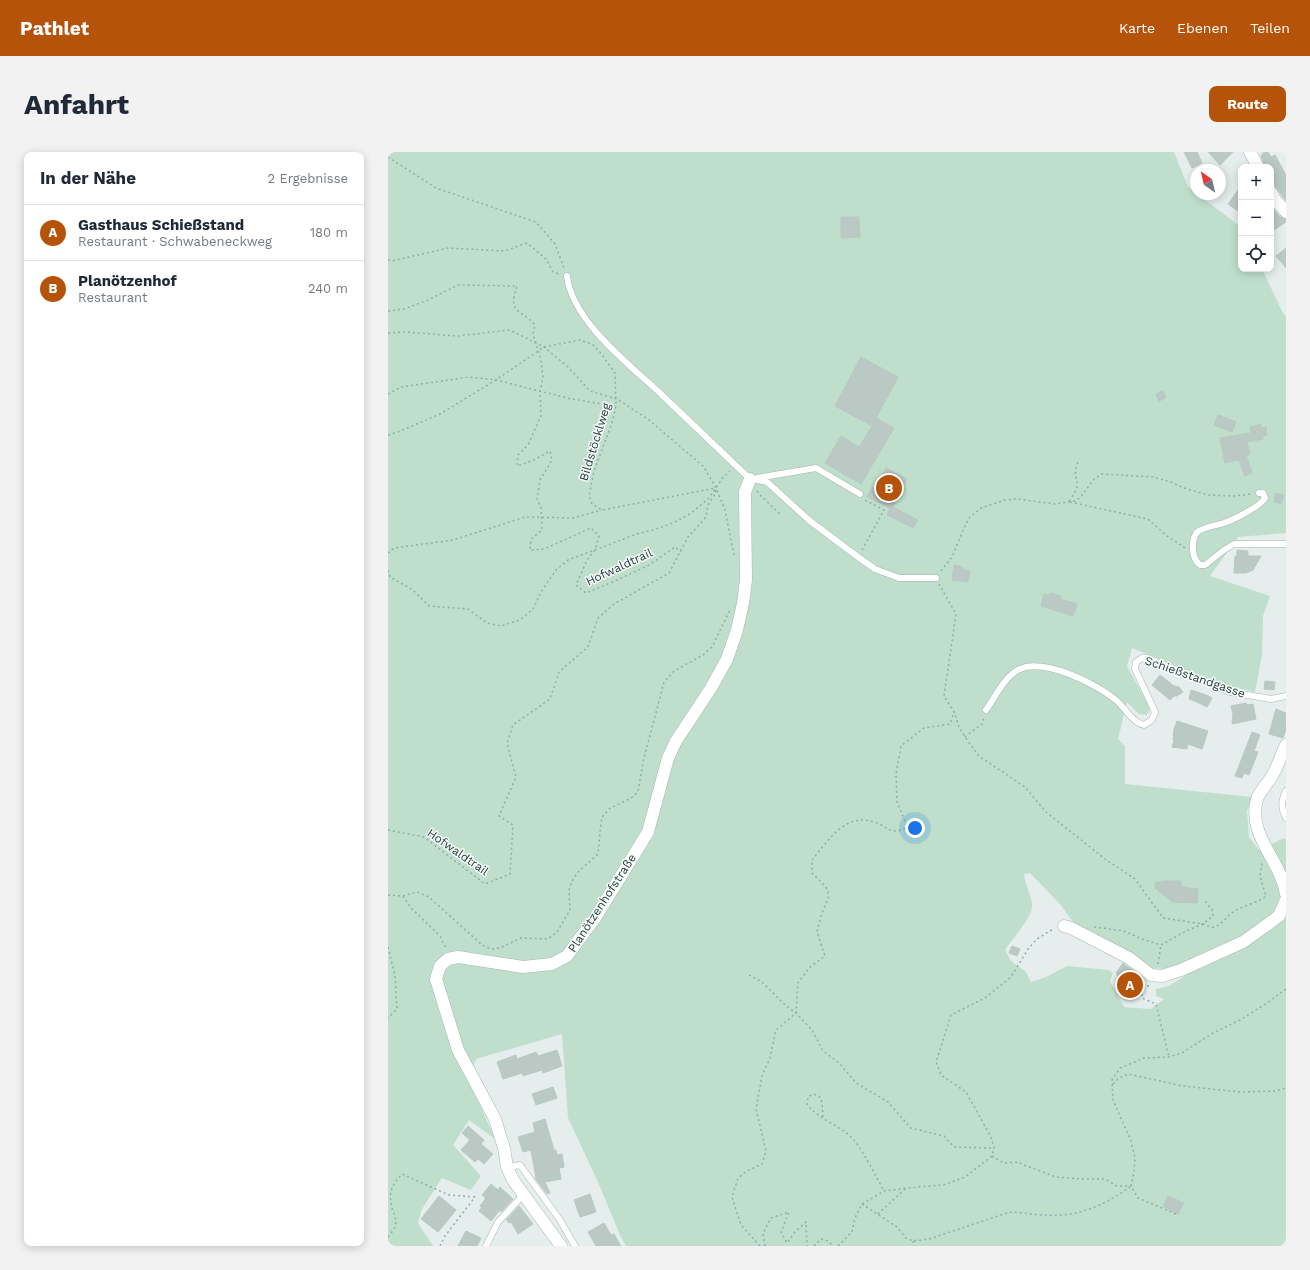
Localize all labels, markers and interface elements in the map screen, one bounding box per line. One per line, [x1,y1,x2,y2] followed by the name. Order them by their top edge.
[20,17,89,40] text: Pathlet
[1119,20,1155,36] text: Karte
[1177,20,1228,36] text: Ebenen
[1250,20,1290,36] text: Teilen
[1209,86,1286,122] button: Route
[24,88,129,121] text: Anfahrt
[1190,164,1226,200] north arrow
[1238,164,1274,272] map controls
[1238,164,1274,200] button: +
[40,168,136,188] text: In der Nähe
[267,171,348,186] text: 2 Ergebnisse
[1238,200,1274,236] button: −
[78,216,244,234] text: Gasthaus Schießstand
[49,225,57,240] text: A
[310,225,348,240] text: 180 m
[78,234,272,249] text: Restaurant · Schwabeneckweg
[1238,236,1274,272] button: locate
[78,272,177,290] text: Planötzenhof
[49,281,57,296] text: B
[308,281,348,296] text: 240 m
[78,290,148,305] text: Restaurant
[576,401,614,483] street label: Bildstöcklweg
[876,473,902,503] pin: B
[583,545,655,589] street label: Hofwaldtrail
[1143,653,1247,701] street label: Schießstandgasse
[905,818,925,838] your location
[425,826,492,879] street label: Hofwaldtrail
[565,851,639,955] street label: Planötzenhofstraße
[1117,970,1143,1000] pin: A

